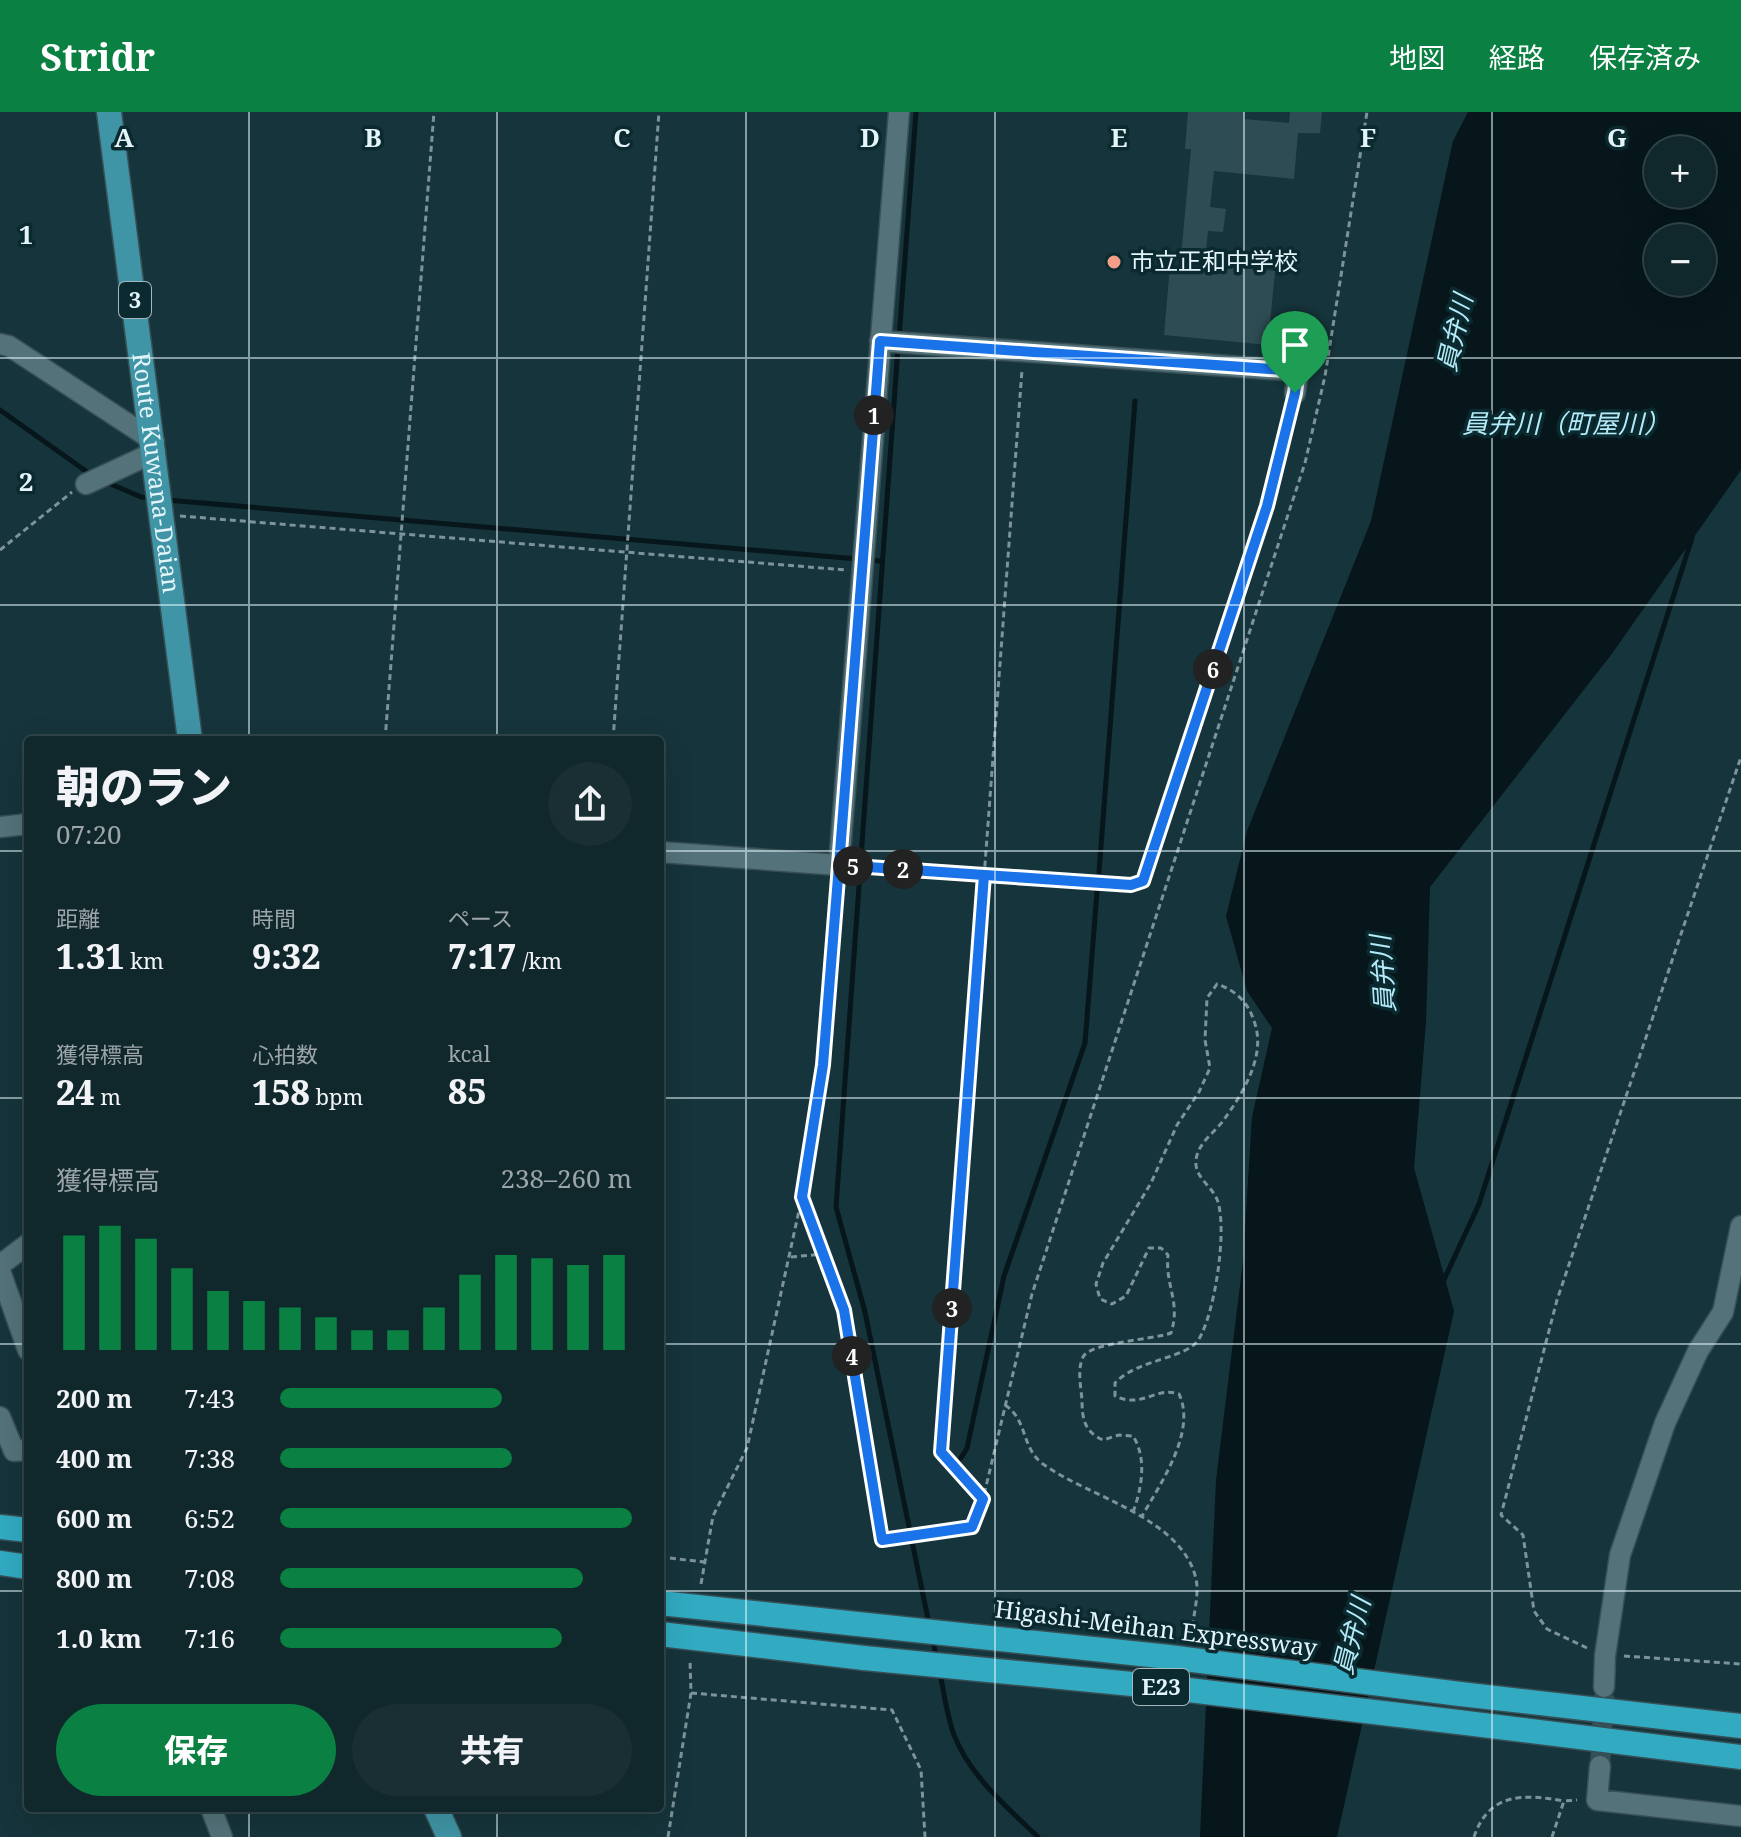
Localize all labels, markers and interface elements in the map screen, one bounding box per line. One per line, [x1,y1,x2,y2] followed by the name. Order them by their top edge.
[40,30,155,82] text: Stridr
[1389,38,1445,76] text: 地図
[1489,38,1545,76] text: 経路
[1589,38,1701,76] text: 保存済み
[114,119,134,155] text: A
[364,119,382,155] text: B
[613,119,631,155] text: C
[860,119,880,155] text: D
[1111,119,1128,155] text: E
[1360,119,1376,155] text: F
[1607,119,1627,155] text: G
[1644,136,1716,296] map controls
[1644,136,1716,208] button: +
[19,216,33,252] text: 1
[1644,224,1716,296] button: −
[1130,244,1298,277] place label: 市立正和中学校
[1105,253,1123,271] marker: 市立正和中学校
[119,282,151,318] road number: 3
[1428,288,1481,375] water label: 員弁川
[1261,311,1329,393] pin
[1273,323,1317,367] icon: arrive
[125,351,189,595] street label: Route Kuwana-Daian
[854,395,894,435] pin: 1
[868,400,880,430] text: 1
[1462,405,1670,441] water label: 員弁川（町屋川）
[19,463,33,499] text: 2
[1193,649,1233,689] pin: 6
[1207,654,1219,684] text: 6
[56,756,232,816] text: 朝のラン
[548,762,632,846] button: share
[56,816,122,852] text: 07:20
[833,846,873,886] pin: 5
[883,849,923,889] pin: 2
[847,851,859,881] text: 5
[897,854,909,884] text: 2
[56,903,100,933] text: 距離
[252,903,296,933] text: 時間
[448,903,513,933] text: ペース
[1361,931,1403,1014] water label: 員弁川
[56,933,124,979] text: 1.31
[252,933,320,979] text: 9:32
[448,933,516,979] text: 7:17
[124,945,164,975] text: km
[516,945,562,975] text: /km
[448,1038,490,1068] text: kcal
[56,1039,144,1069] text: 獲得標高
[252,1039,318,1069] text: 心拍数
[448,1068,487,1114] text: 85
[56,1069,95,1115] text: 24
[252,1069,310,1115] text: 158
[95,1081,121,1111] text: m
[310,1081,363,1111] text: bpm
[500,1160,632,1196] text: 238–260 m
[56,1162,160,1198] text: 獲得標高
[932,1288,972,1328] pin: 3
[946,1293,958,1323] text: 3
[832,1336,872,1376] pin: 4
[846,1341,858,1371] text: 4
[56,1380,132,1416] text: 200 m
[184,1380,235,1416] text: 7:43
[56,1440,132,1476] text: 400 m
[184,1440,235,1476] text: 7:38
[56,1500,132,1536] text: 600 m
[184,1500,235,1536] text: 6:52
[56,1560,132,1596] text: 800 m
[184,1560,235,1596] text: 7:08
[993,1591,1320,1664] street label: Higashi-Meihan Expressway
[1324,1591,1379,1678] water label: 員弁川
[56,1620,142,1656] text: 1.0 km
[184,1620,235,1656] text: 7:16
[1133,1669,1189,1705] road number: E23
[56,1704,336,1796] button: 保存
[352,1704,632,1796] button: 共有

